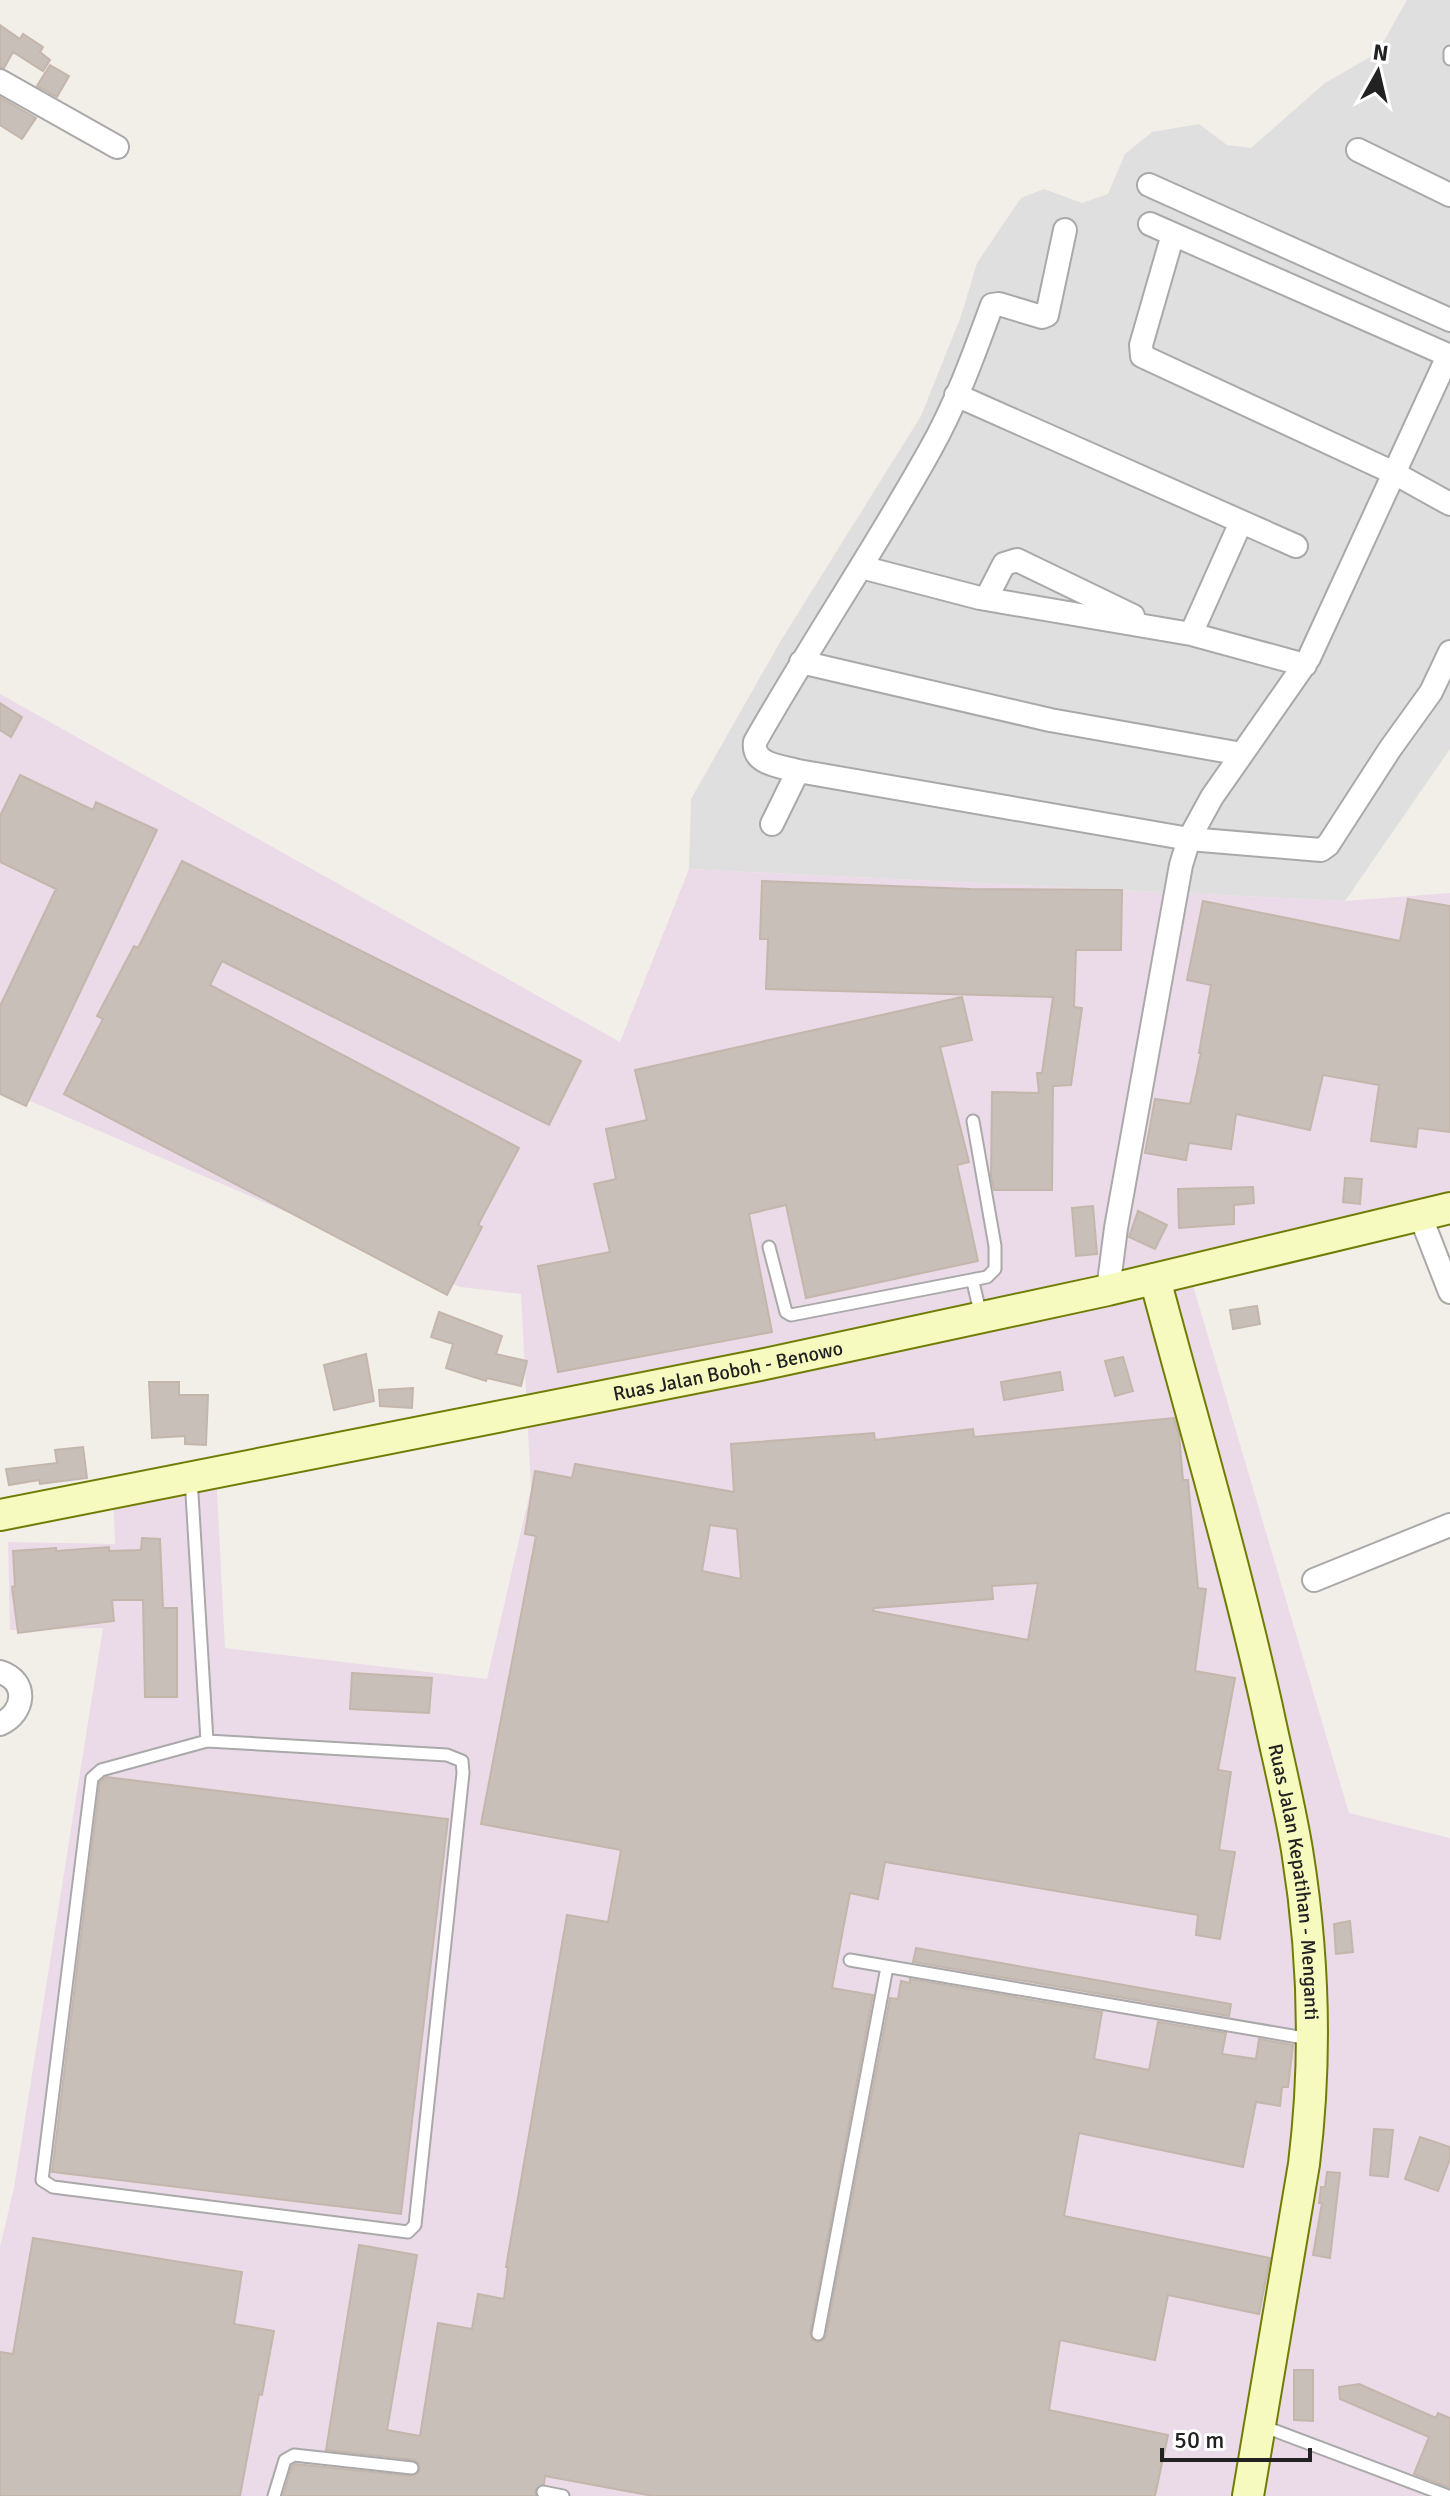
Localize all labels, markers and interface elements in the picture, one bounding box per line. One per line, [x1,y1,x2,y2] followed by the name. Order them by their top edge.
[1338,32,1418,112] north arrow
[1371,38,1390,67] text: N
[611,1335,845,1406] street label: Ruas Jalan Boboh - Benowo
[1263,1741,1324,2021] street label: Ruas Jalan Kepatihan - Menganti
[1162,2412,1310,2462] scale bar
[1174,2425,1224,2455] text: 50 m

